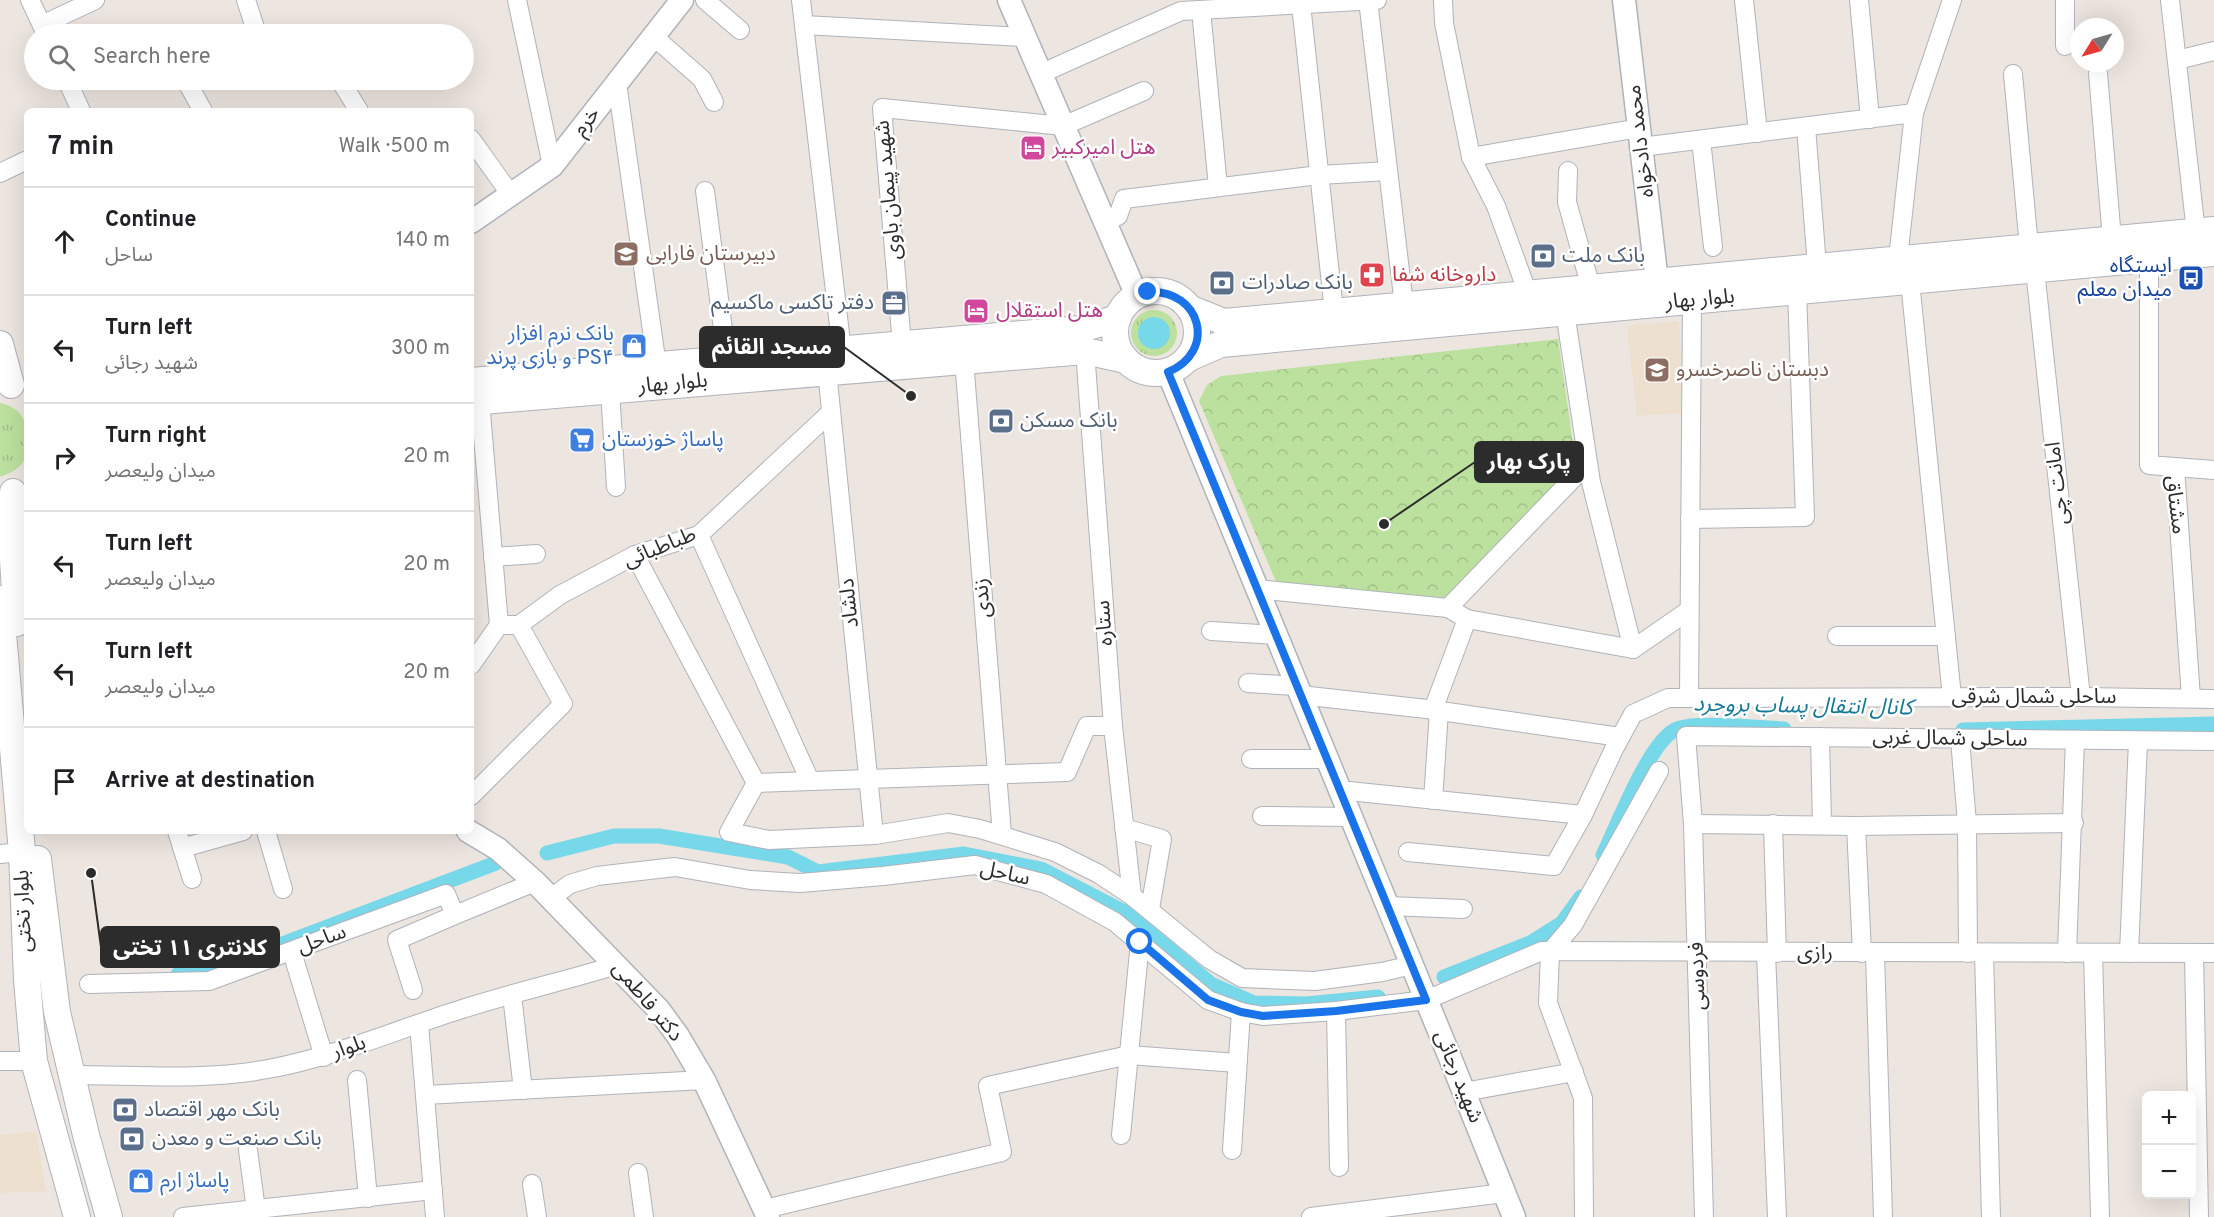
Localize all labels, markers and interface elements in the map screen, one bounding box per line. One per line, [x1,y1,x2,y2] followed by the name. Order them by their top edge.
[2070,18,2124,72] north arrow
[24,24,474,90] search box
[45,41,78,74] icon: search
[93,44,211,71] text: Search here
[1621,83,1661,199] street label: محمد دادخواه
[567,102,608,143] street label: خرم
[869,119,909,261] street label: شهید پیمان باوی
[48,131,114,164] text: 7 min
[1018,133,1048,163] hotel icon: هتل امیرکبیر
[338,134,450,160] text: Walk · 500 m
[1051,135,1156,162] place label: هتل امیرکبیر
[105,207,196,234] text: Continue
[48,225,81,258] icon: ahead
[396,228,450,254] text: 140 m
[611,239,641,269] school or university icon: دبیرستان فارابی
[646,241,776,268] place label: دبیرستان فارابی
[1528,241,1558,271] bank icon: بانک ملت
[105,243,153,269] text: ساحل
[1562,243,1645,270] place label: بانک ملت
[2078,253,2172,304] place label: ایستگاه میدان معلم
[1357,260,1387,290] pharmacy icon: داروخانه شفا
[1392,262,1496,289] place label: داروخانه شفا
[2176,263,2206,293] bus stop icon: ایستگاه میدان معلم
[1207,268,1237,298] bank icon: بانک صادرات
[1242,270,1353,297] place label: بانک صادرات
[1134,278,1160,304] route end
[1663,284,1736,317] street label: بلوار بهار
[879,288,909,318] office icon: دفتر تاکسی ماکسیم
[711,290,874,317] place label: دفتر تاکسی ماکسیم
[961,296,991,326] hotel icon: هتل استقلال
[996,298,1103,325] place label: هتل استقلال
[105,315,193,342] text: Turn left
[486,321,614,372] place label: بانک نرم افزار و بازی پرند PS۴
[700,327,844,367] callout: مسجد القائم
[619,331,649,361] shop icon: بانک نرم افزار و بازی پرند PS۴
[48,333,81,366] icon: left
[712,335,832,363] text: مسجد القائم
[391,336,450,362] text: 300 m
[105,351,198,377] text: شهید رجائی
[1642,355,1672,385] school or university icon: دبستان ناصرخسرو
[1676,357,1829,384] place label: دبستان ناصرخسرو
[636,368,709,401] street label: بلوار بهار
[986,406,1016,436] bank icon: بانک مسکن
[1020,408,1118,435] place label: بانک مسکن
[105,423,207,450] text: Turn right
[567,425,597,455] supermarket icon: پاساژ خوزستان
[602,427,724,454] place label: پاساژ خوزستان
[2040,440,2076,526] street label: امانت چی
[48,441,81,474] icon: right
[1475,442,1583,482] callout: پارک بهار
[403,444,450,470] text: 20 m
[1486,450,1571,477] text: پارک بهار
[105,459,216,485] text: میدان ولیعصر
[2158,474,2192,536] street label: مشتاق
[620,521,700,575] street label: طباطبائی
[105,531,193,558] text: Turn left
[48,549,81,582] icon: left
[403,552,450,578] text: 20 m
[105,567,216,593] text: میدان ولیعصر
[834,577,866,629] street label: دلشاد
[968,577,998,619] street label: زندی
[1090,599,1120,647] street label: ستاره
[105,639,193,666] text: Turn left
[48,657,81,690] icon: left
[403,660,450,686] text: 20 m
[105,675,216,701] text: میدان ولیعصر
[1952,684,2116,711] street label: ساحلی شمال شرقی
[1693,692,1917,722] water label: کانال انتقال پساب بروجرد
[1872,724,2028,754] street label: ساحلی شمال غربی
[48,765,81,798] icon: arrive
[105,768,315,795] text: Arrive at destination
[977,855,1033,893] street label: ساحل
[9,869,39,953] street label: بلوار تختی
[294,919,350,961] street label: ساحل
[101,927,279,967] callout: کلانتری ۱۱ تختی
[1126,928,1152,954] route start
[113,936,268,963] text: کلانتری ۱۱ تختی
[1797,940,1833,967] street label: رازی
[1683,941,1713,1011] street label: فردوسی
[605,956,689,1048] street label: دکتر فاطمی
[1427,1027,1489,1127] street label: شهید رجائی
[327,1030,370,1067] street label: بلوار
[2142,1091,2196,1199] map controls
[2142,1091,2196,1145] button: +
[110,1095,140,1125] bank icon: بانک مهر اقتصاد
[144,1097,280,1124] place label: بانک مهر اقتصاد
[117,1124,147,1154] bank icon: بانک صنعت و معدن
[152,1126,322,1153] place label: بانک صنعت و معدن
[2142,1145,2196,1199] button: −
[126,1166,156,1196] shop icon: پاساژ ارم
[160,1168,230,1196] place label: پاساژ ارم

